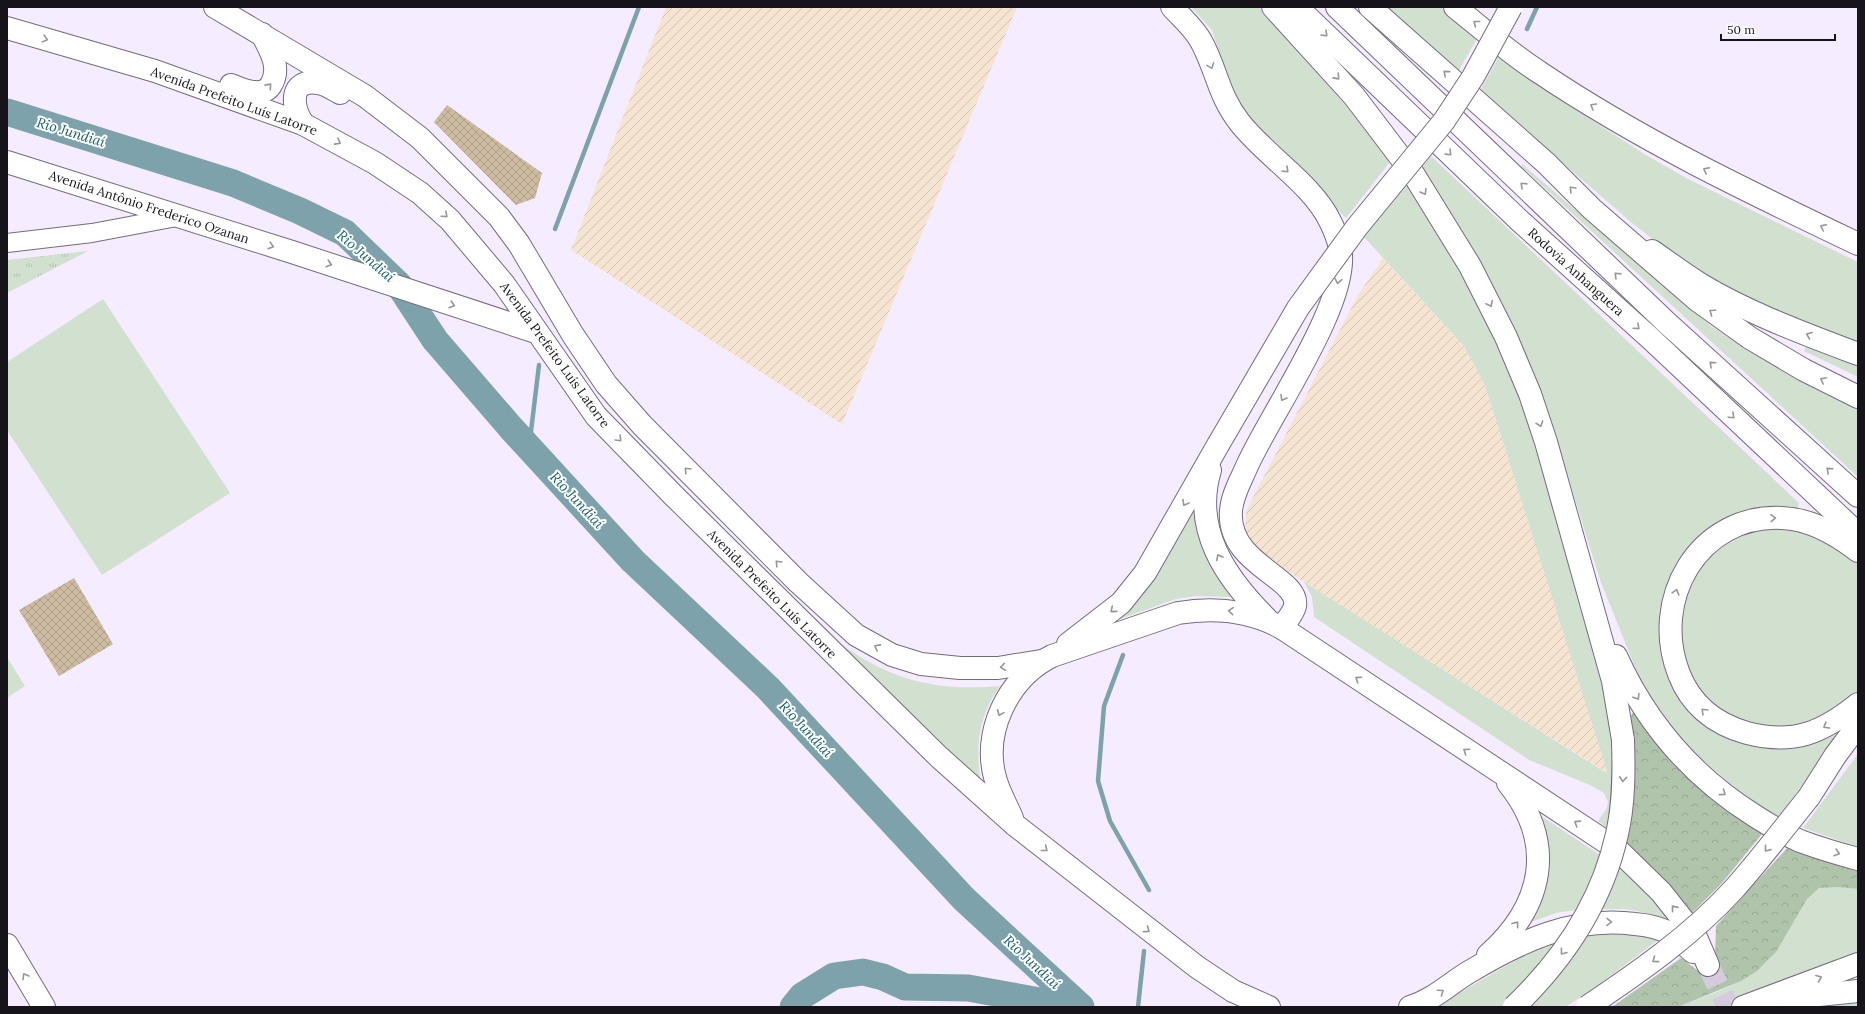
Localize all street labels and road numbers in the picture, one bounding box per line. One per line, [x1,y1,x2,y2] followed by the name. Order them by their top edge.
[147,63,320,139] street label: Avenida Prefeito Luís Latorre
[46,166,251,248] street label: Avenida Antônio Frederico Ozanan
[1524,224,1628,320] street label: Rodovia Anhanguera
[496,278,614,431] street label: Avenida Prefeito Luís Latorre
[703,525,840,662] street label: Avenida Prefeito Luís Latorre

